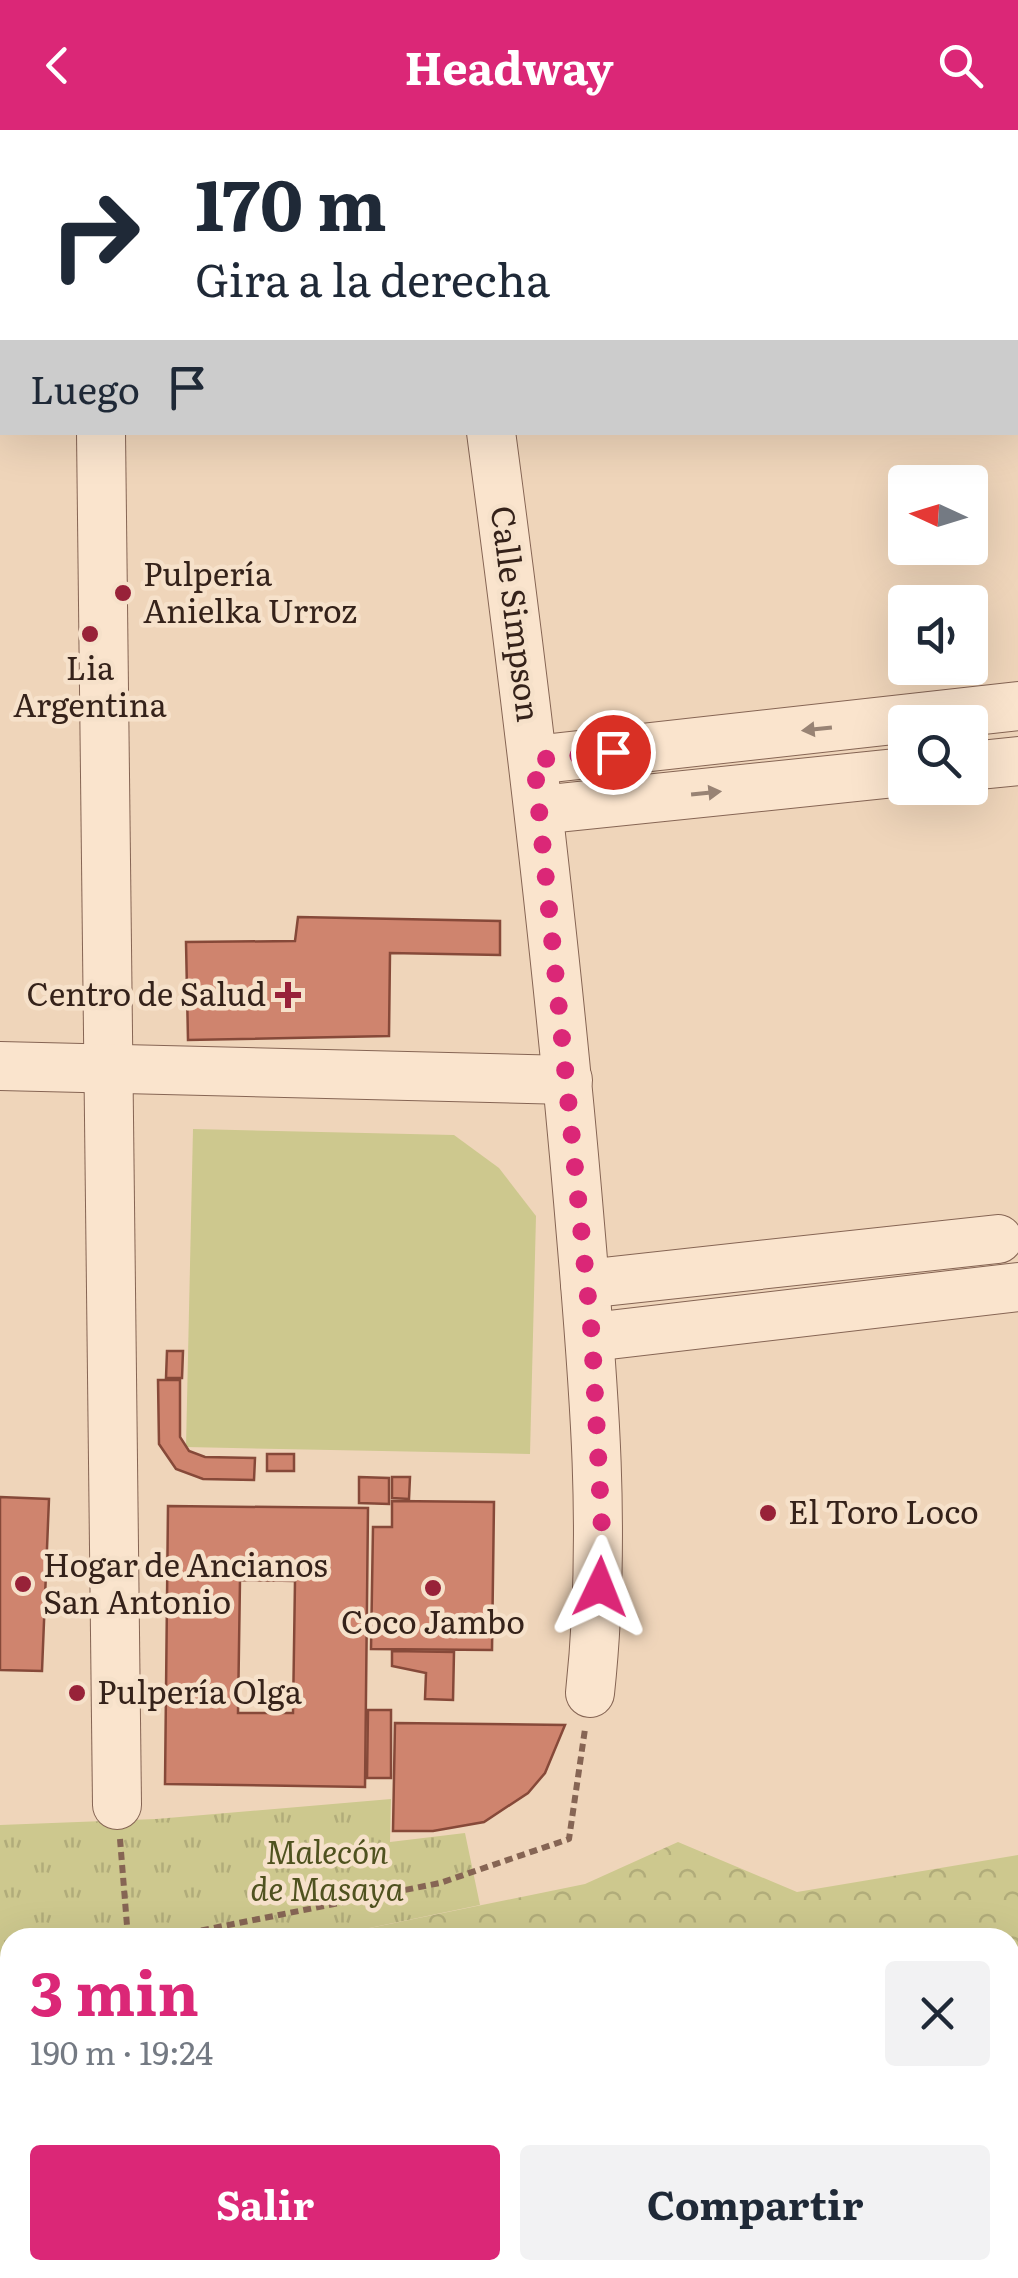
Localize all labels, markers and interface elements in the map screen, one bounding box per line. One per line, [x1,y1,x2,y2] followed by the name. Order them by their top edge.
[405,32,613,99] text: Headway
[30,38,85,93] icon: back
[933,38,988,93] icon: search
[195,149,387,253] text: 170 m
[30,170,160,300] icon: right
[195,244,550,311] text: Gira a la derecha
[30,359,140,416] text: Luego
[160,360,215,415] icon: arrive
[888,465,988,565] north arrow
[888,465,988,805] map controls
[481,503,555,724] street label: Calle Simpson
[143,548,357,633] place label: Pulpería Anielka Urroz
[112,582,134,604] marker: Pulpería Anielka Urroz
[888,585,988,685] button: sound
[79,623,101,645] marker: Lia Argentina
[13,642,168,727] place label: Lia Argentina
[888,705,988,805] button: search
[571,710,656,795] pin
[800,721,832,737] one-way arrow
[586,725,641,780] icon: arrive
[691,784,722,800] one-way arrow
[26,968,266,1016] place label: Centro de Salud
[275,982,301,1008] marker: Centro de Salud
[788,1486,979,1534] place label: El Toro Loco
[757,1502,779,1524] marker: El Toro Loco
[548,1535,652,1639] position arrow
[43,1539,328,1624] place label: Hogar de Ancianos San Antonio
[12,1573,34,1595] marker: Hogar de Ancianos San Antonio
[422,1577,444,1599] marker: Coco Jambo
[341,1596,525,1644] place label: Coco Jambo
[97,1666,303,1714] place label: Pulpería Olga
[66,1682,88,1704] marker: Pulpería Olga
[250,1826,405,1911] park label: Malecón de Masaya
[30,1945,199,2034] text: 3 min
[885,1961,990,2066] button: close
[30,2027,213,2075] text: 190 m · 19:24
[30,2145,500,2260] button: Salir
[520,2145,990,2260] button: Compartir

